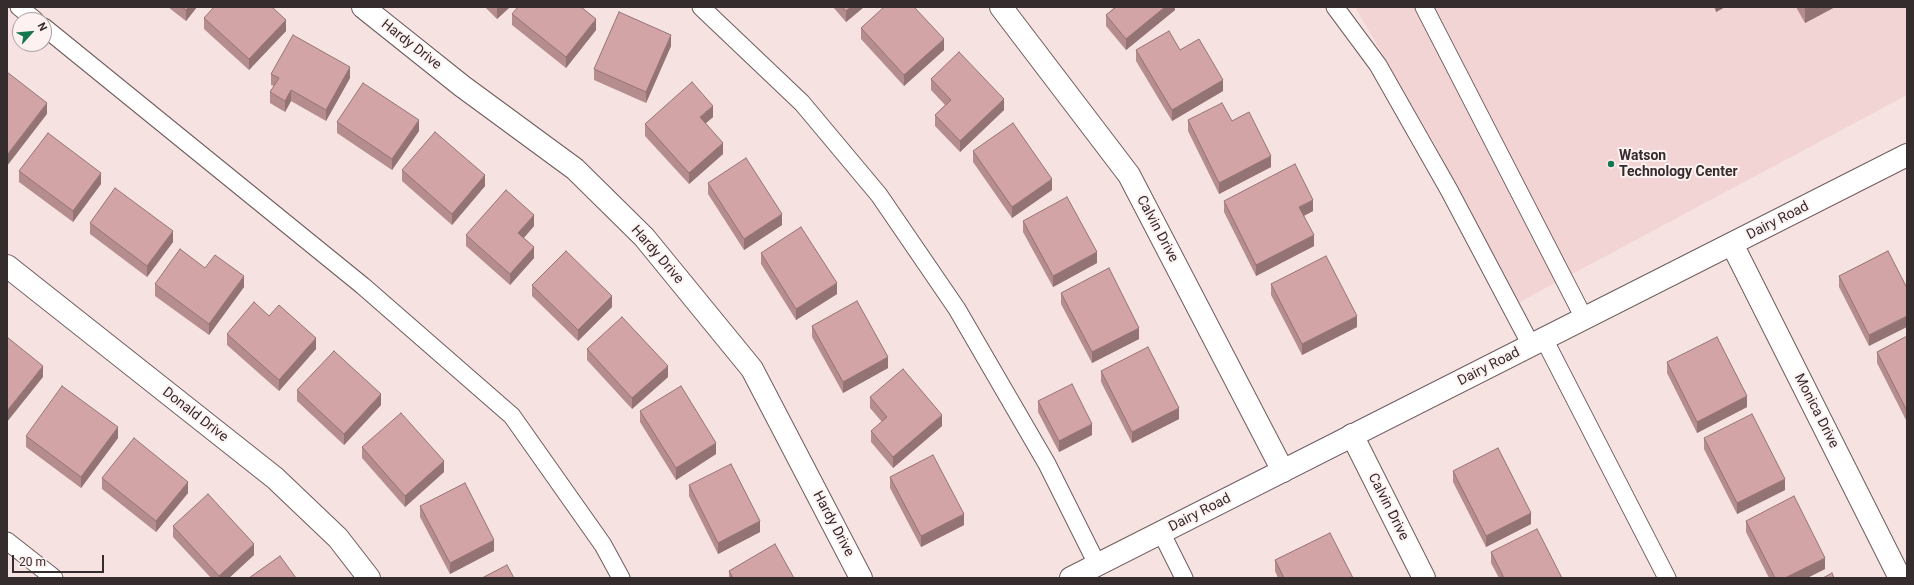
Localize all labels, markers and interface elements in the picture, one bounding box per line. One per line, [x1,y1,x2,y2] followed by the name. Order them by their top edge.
[12,12,52,52] north arrow
[378,16,444,74] street label: Hardy Drive
[35,20,50,33] text: N
[1619,148,1738,180] place label: Watson Technology Center
[1606,159,1616,169] marker: Watson Technology Center
[1132,193,1182,265] street label: Calvin Drive
[1744,198,1812,244] street label: Dairy Road
[627,222,687,288] street label: Hardy Drive
[1455,344,1523,390] street label: Dairy Road
[1790,371,1842,451] street label: Monica Drive
[159,384,231,446] street label: Donald Drive
[1364,471,1412,543] street label: Calvin Drive
[809,488,857,560] street label: Hardy Drive
[1166,490,1234,536] street label: Dairy Road
[14,547,106,573] scale bar
[19,555,46,569] text: 20 m

